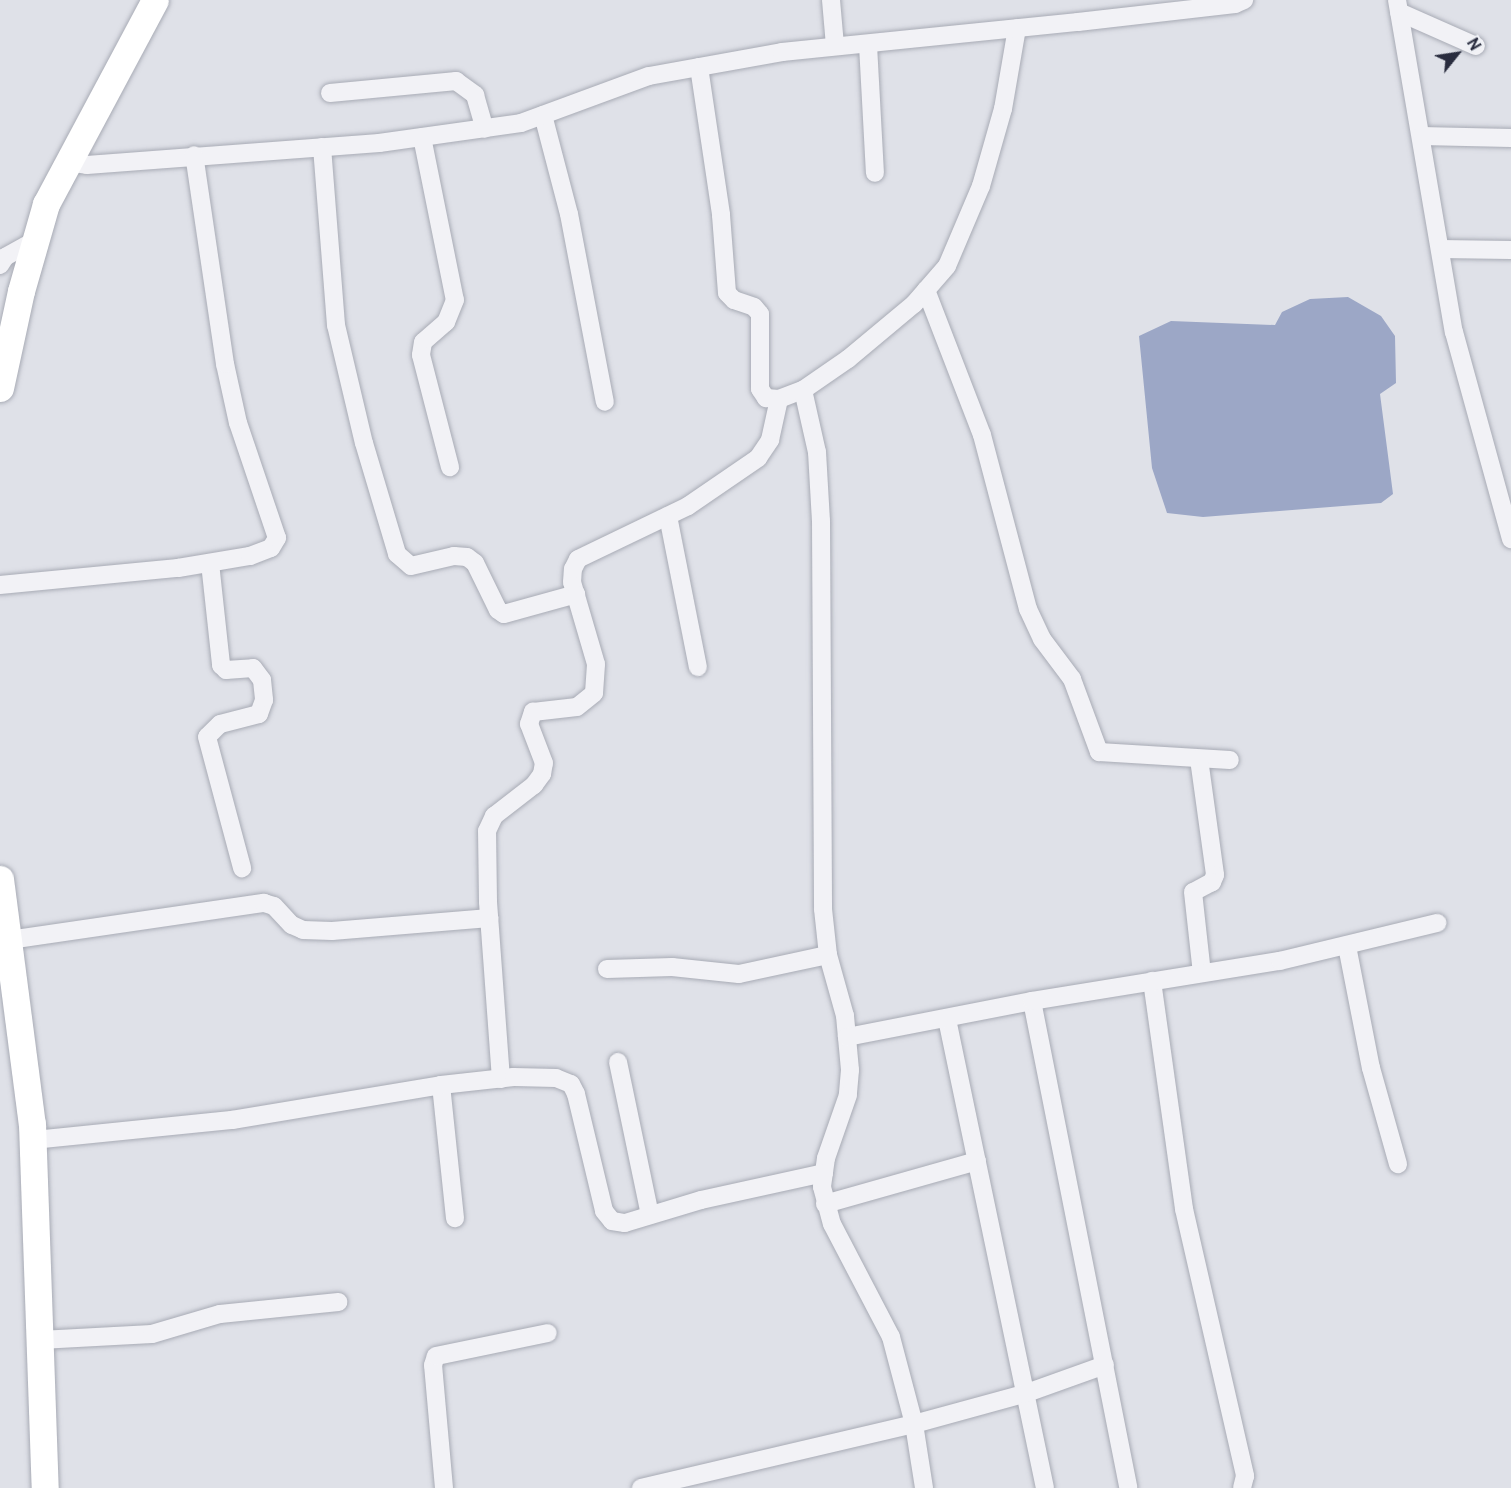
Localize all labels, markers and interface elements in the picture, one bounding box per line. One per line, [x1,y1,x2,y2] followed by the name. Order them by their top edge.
[1427,24,1487,84] north arrow
[1461,35,1484,55] text: N

